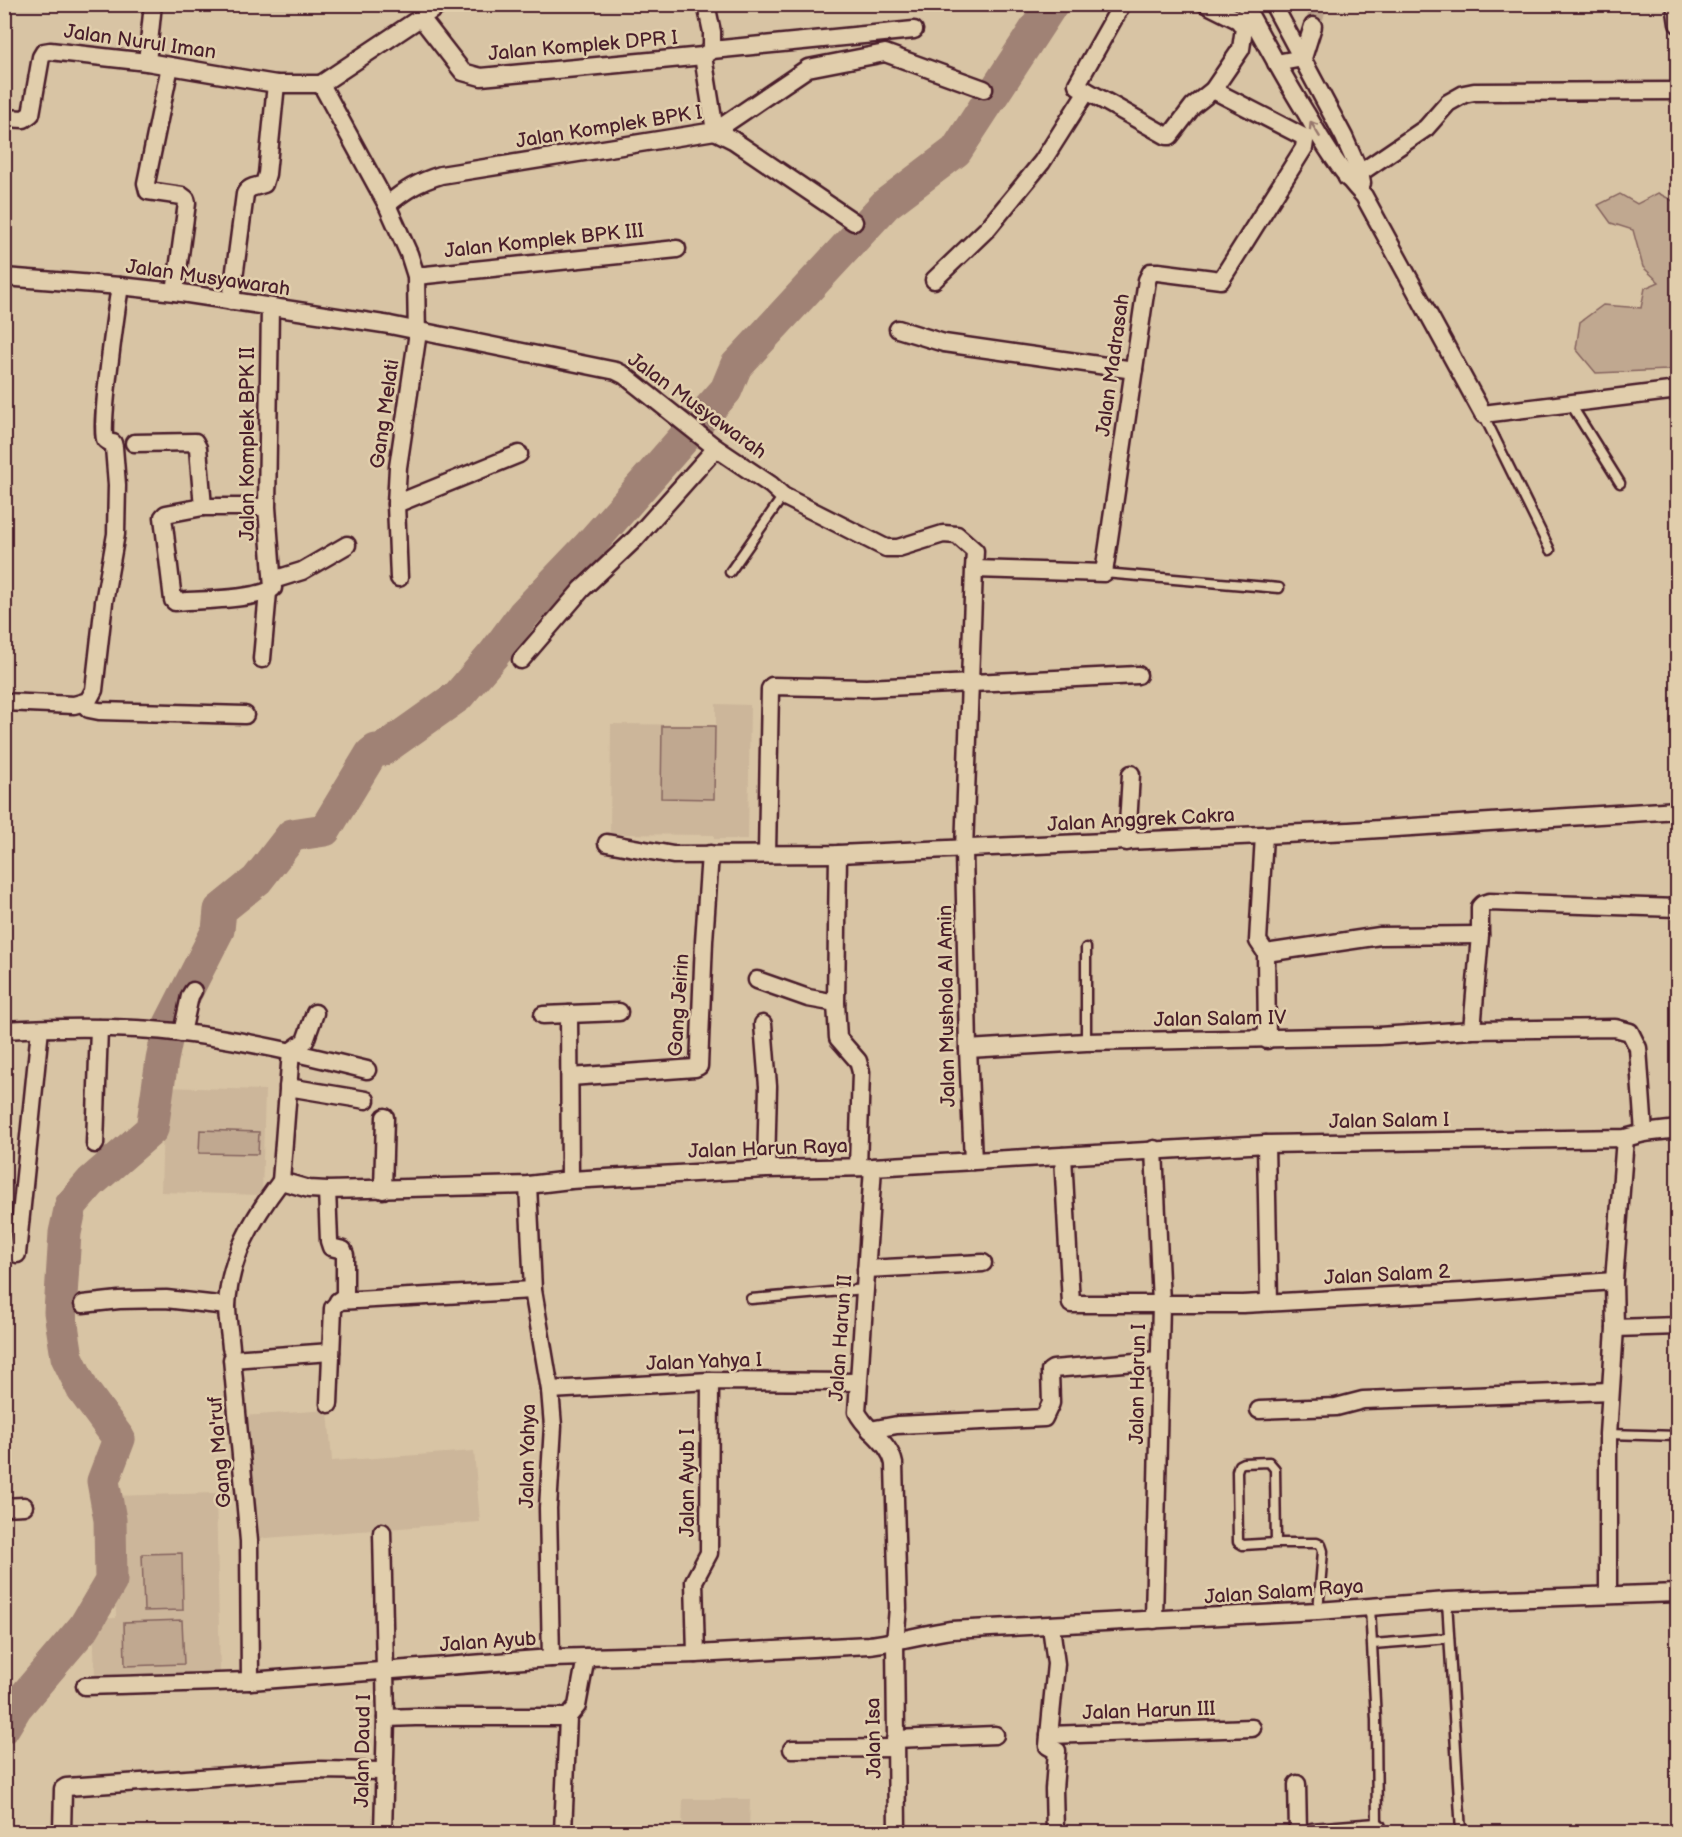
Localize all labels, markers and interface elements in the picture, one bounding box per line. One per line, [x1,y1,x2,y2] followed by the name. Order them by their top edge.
[62,19,218,65] street label: Jalan Nurul Iman
[487,26,679,66] street label: Jalan Komplek DPR I
[514,100,704,154] street label: Jalan Komplek BPK I
[1309,121,1321,138] one-way arrow
[443,219,645,263] street label: Jalan Komplek BPK III
[124,255,292,301] street label: Jalan Musyawarah
[1091,292,1135,438] street label: Jalan Madrasah
[236,347,260,541] street label: Jalan Komplek BPK II
[623,348,771,464] street label: Jalan Musyawarah
[365,358,405,470] street label: Gang Melati
[1047,803,1235,837] street label: Jalan Anggrek Cakra
[933,905,961,1107] street label: Jalan Mushola Al Amin
[663,953,695,1057] street label: Gang Jeirin
[1153,1006,1287,1032] street label: Jalan Salam IV
[1329,1108,1449,1134] street label: Jalan Salam I
[688,1134,848,1164] street label: Jalan Harun Raya
[1323,1260,1451,1290] street label: Jalan Salam 2
[825,1274,857,1402] street label: Jalan Harun II
[1125,1323,1151,1445] street label: Jalan Harun I
[646,1348,762,1376] street label: Jalan Yahya I
[203,1395,237,1509] street label: Gang Ma'ruf
[515,1404,541,1508] street label: Jalan Yahya
[676,1429,700,1537] street label: Jalan Ayub I
[1204,1574,1364,1610] street label: Jalan Salam Raya
[439,1627,537,1657] street label: Jalan Ayub
[350,1694,376,1808] street label: Jalan Daud I
[861,1697,887,1779] street label: Jalan Isa
[1082,1697,1216,1725] street label: Jalan Harun III

